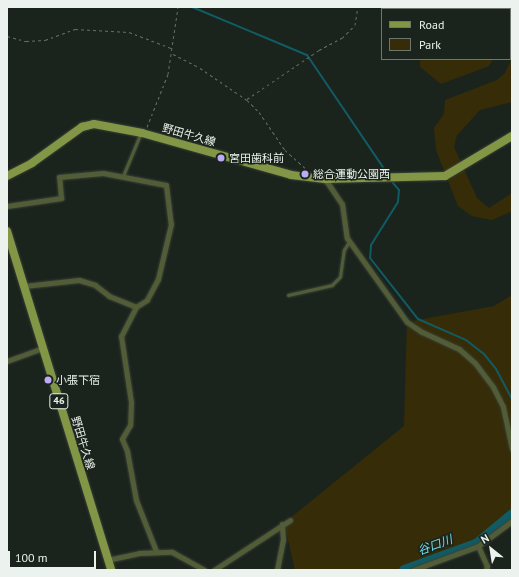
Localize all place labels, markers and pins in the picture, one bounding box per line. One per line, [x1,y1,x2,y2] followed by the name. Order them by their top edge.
[229,151,284,165] place label: 宮田歯科前
[216,153,226,163] marker: 宮田歯科前
[313,167,390,181] place label: 総合運動公園西
[300,169,310,179] marker: 総合運動公園西
[56,373,100,387] place label: 小張下宿
[43,375,53,385] marker: 小張下宿

